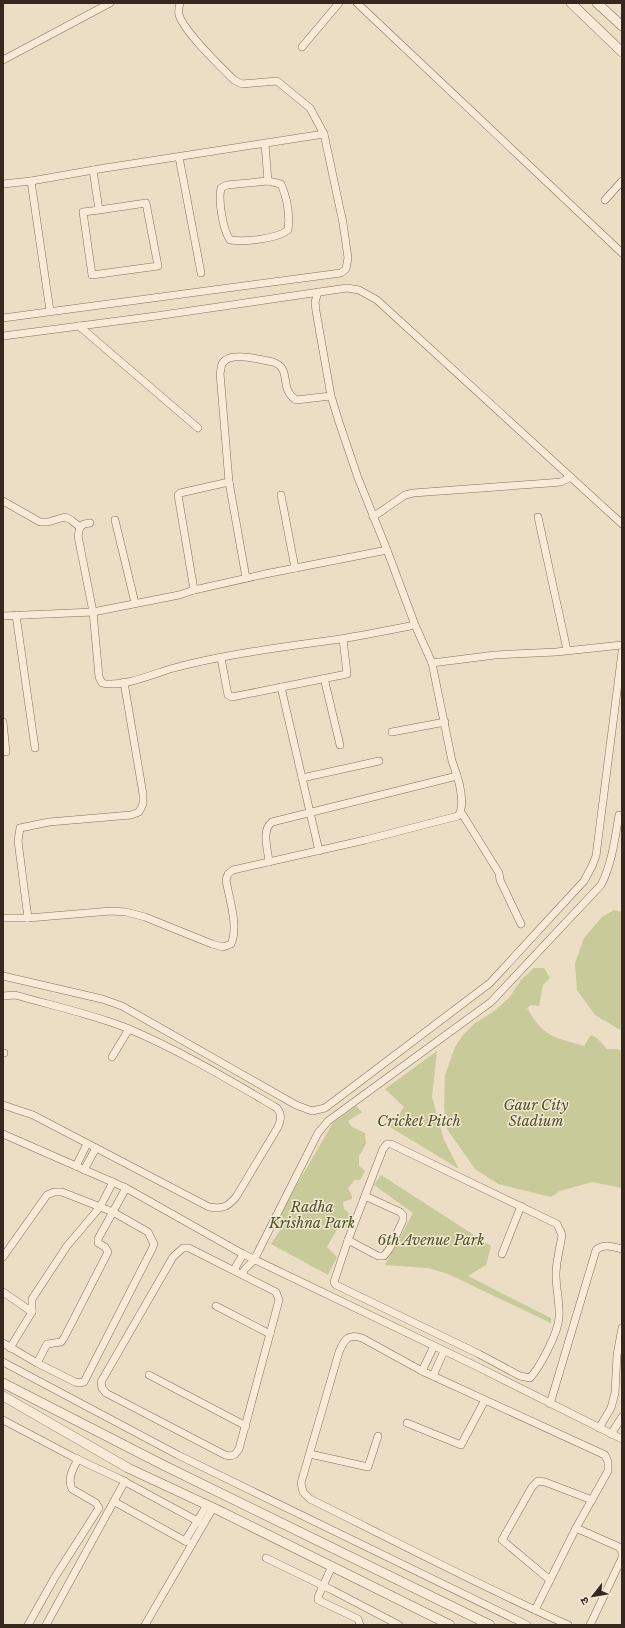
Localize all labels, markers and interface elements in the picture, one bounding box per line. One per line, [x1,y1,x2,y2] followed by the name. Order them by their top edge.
[504,1096,569,1130] park label: Gaur City Stadium
[377,1112,461,1130] park label: Cricket Pitch
[268,1198,355,1232] park label: Radha Krishna Park
[378,1231,484,1249] park label: 6th Avenue Park
[573,1576,613,1616] north arrow
[576,1594,592,1608] text: उ

